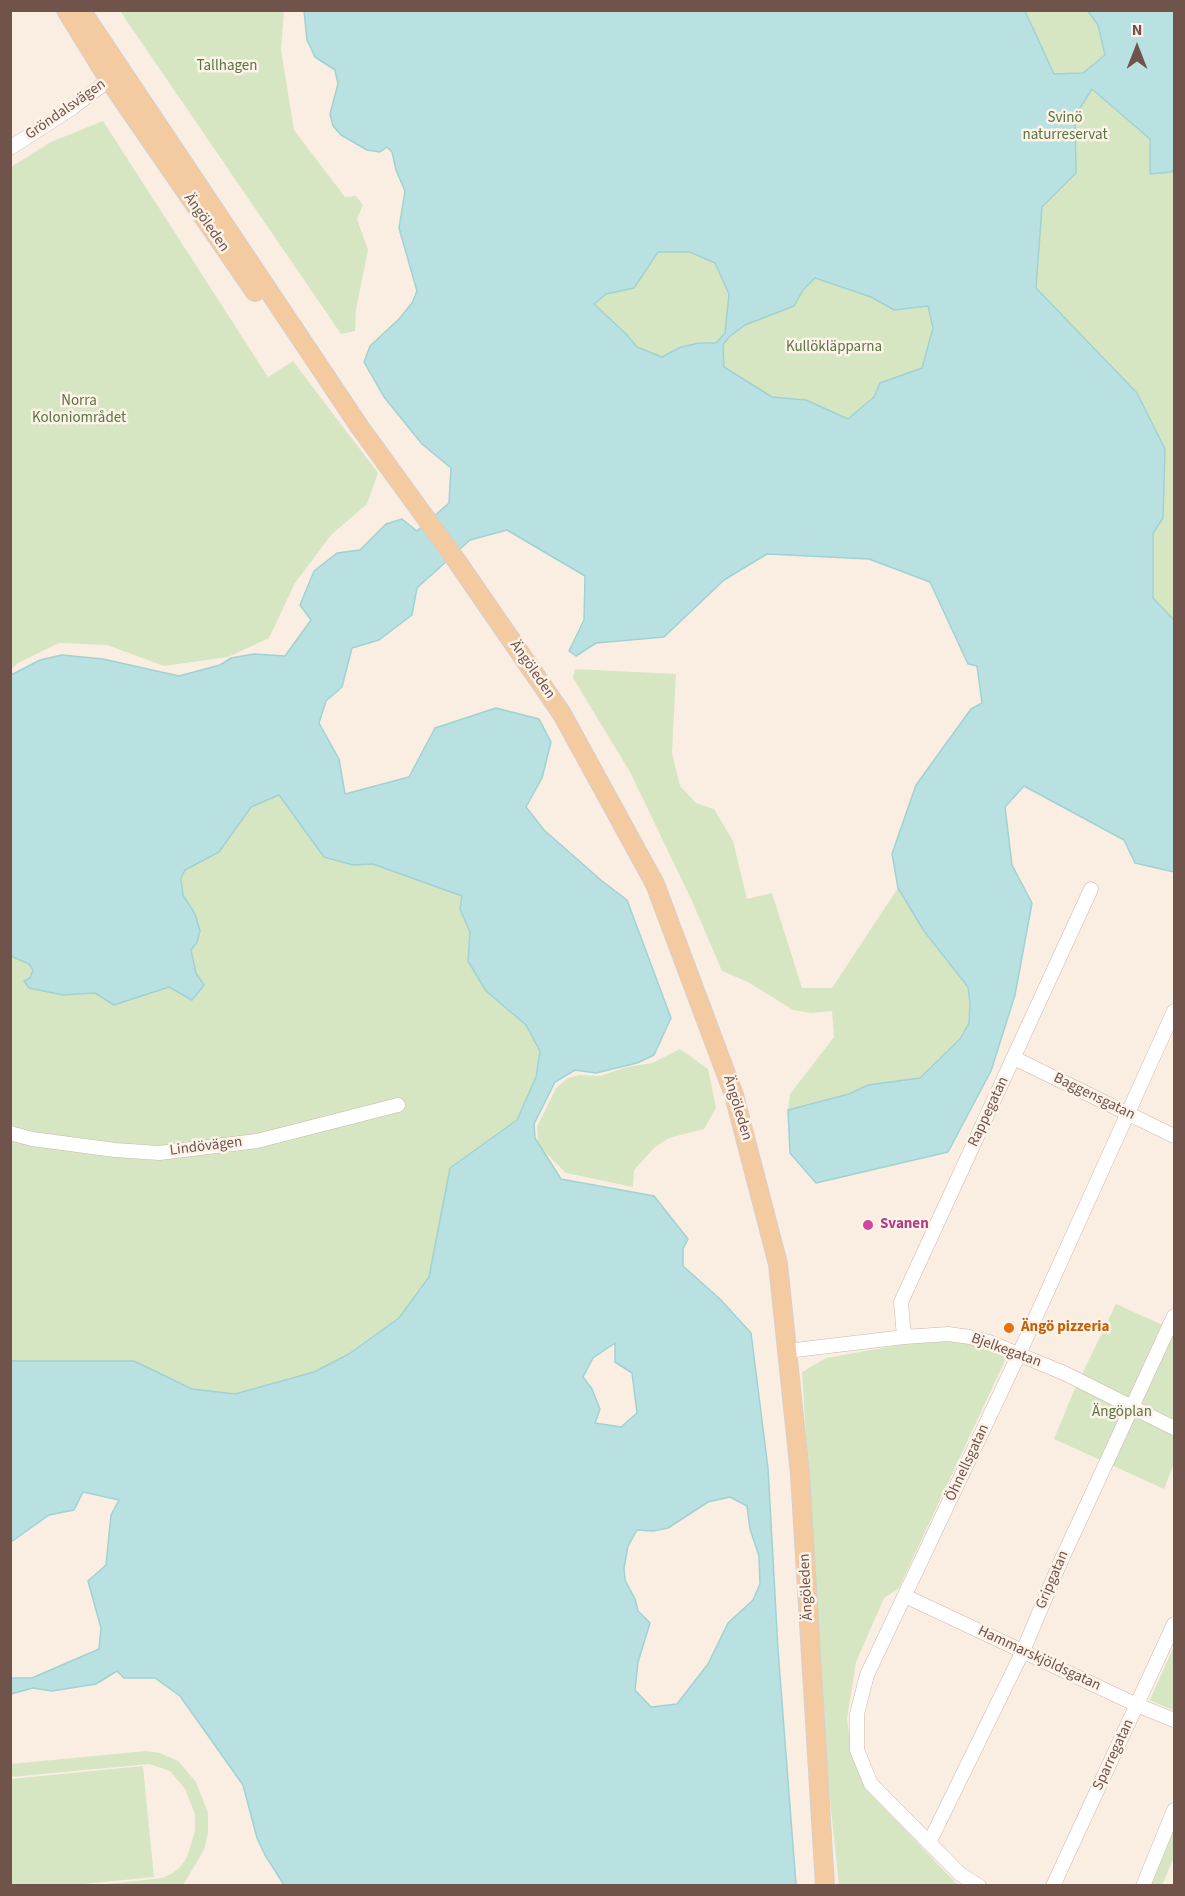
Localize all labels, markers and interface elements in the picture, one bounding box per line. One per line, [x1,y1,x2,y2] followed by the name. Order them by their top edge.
[1107,18,1167,78] north arrow
[1132,19,1142,41] text: N
[197,58,257,76] park label: Tallhagen
[22,76,110,144] street label: Gröndalsvägen
[1023,110,1107,145] park label: Svinö naturreservat
[179,190,233,256] street label: Ängöleden
[786,339,882,357] park label: Kullökläpparna
[32,393,126,428] park label: Norra Koloniområdet
[505,637,559,703] street label: Ängöleden
[1050,1070,1138,1124] street label: Baggensgatan
[719,1073,755,1143] street label: Ängöleden
[965,1074,1013,1150] street label: Rappegatan
[169,1134,243,1160] street label: Lindövägen
[880,1216,929,1234] place label: Svanen
[861,1218,875,1232] marker: Svanen
[1021,1319,1109,1337] place label: Ängö pizzeria
[1002,1321,1016,1335] marker: Ängö pizzeria
[968,1330,1044,1372] street label: Bjelkegatan
[1092,1404,1152,1422] park label: Ängöplan
[942,1422,994,1504] street label: Öhnellsgatan
[1033,1548,1073,1612] street label: Gripgatan
[796,1553,818,1621] street label: Ängöleden
[975,1623,1103,1695] street label: Hammarskjöldsgatan
[1090,1717,1138,1793] street label: Sparregatan

